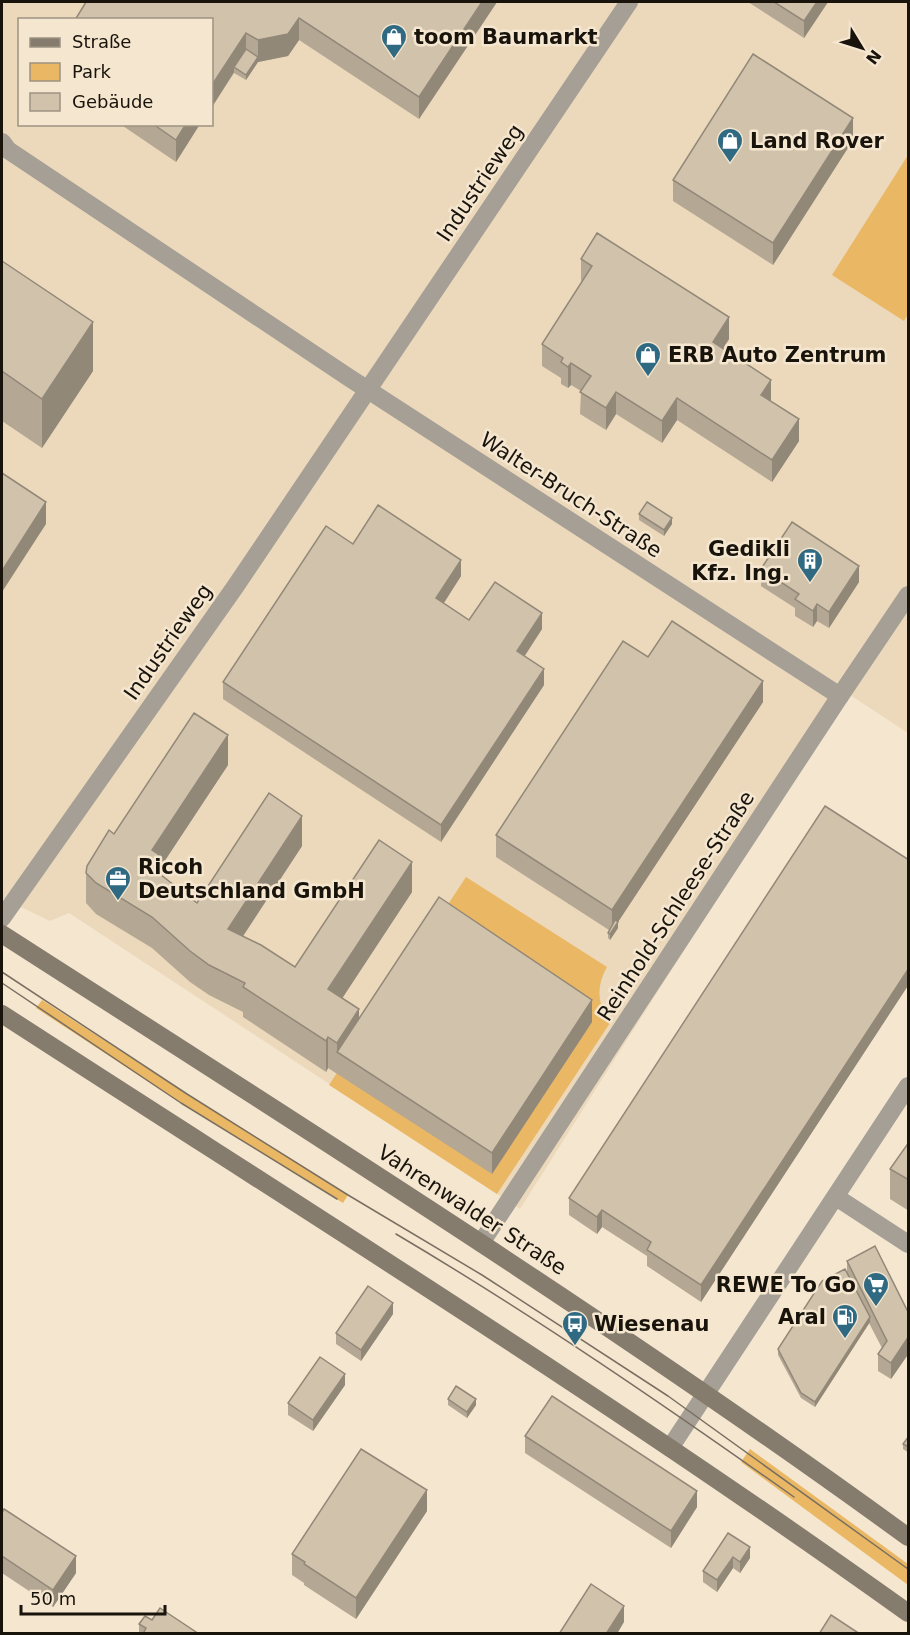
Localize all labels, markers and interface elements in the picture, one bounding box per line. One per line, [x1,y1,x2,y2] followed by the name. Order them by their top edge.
[18,18,213,126] legend
[832,18,892,78] north arrow
[379,22,409,60] shop icon: toom Baumarkt
[414,25,598,49] place label: toom Baumarkt
[72,31,131,52] text: Straße
[862,46,885,68] text: N
[72,61,111,82] text: Park
[72,91,153,112] text: Gebäude
[432,120,528,246] street label: Industrieweg
[715,126,745,164] shop icon: Land Rover
[750,129,884,153] place label: Land Rover
[633,340,663,378] shop icon: ERB Auto Zentrum
[668,343,886,367] place label: ERB Auto Zentrum
[476,427,666,563] street label: Walter-Bruch-Straße
[691,537,790,585] place label: Gedikli Kfz. Ing.
[795,546,825,584] building icon: Gedikli Kfz. Ing.
[119,579,217,705] street label: Industrieweg
[593,787,759,1025] street label: Reinhold-Schleese-Straße
[138,855,365,903] place label: Ricoh Deutschland GmbH
[103,864,133,902] office icon: Ricoh Deutschland GmbH
[373,1140,571,1280] street label: Vahrenwalder Straße
[861,1270,891,1308] supermarket icon: REWE To Go
[716,1273,856,1297] place label: REWE To Go
[830,1302,860,1340] fuel station icon: Aral
[778,1305,826,1329] place label: Aral
[560,1309,590,1347] bus stop icon: Wiesenau
[594,1312,709,1336] place label: Wiesenau
[21,1578,165,1616] scale bar
[30,1588,76,1609] text: 50 m

